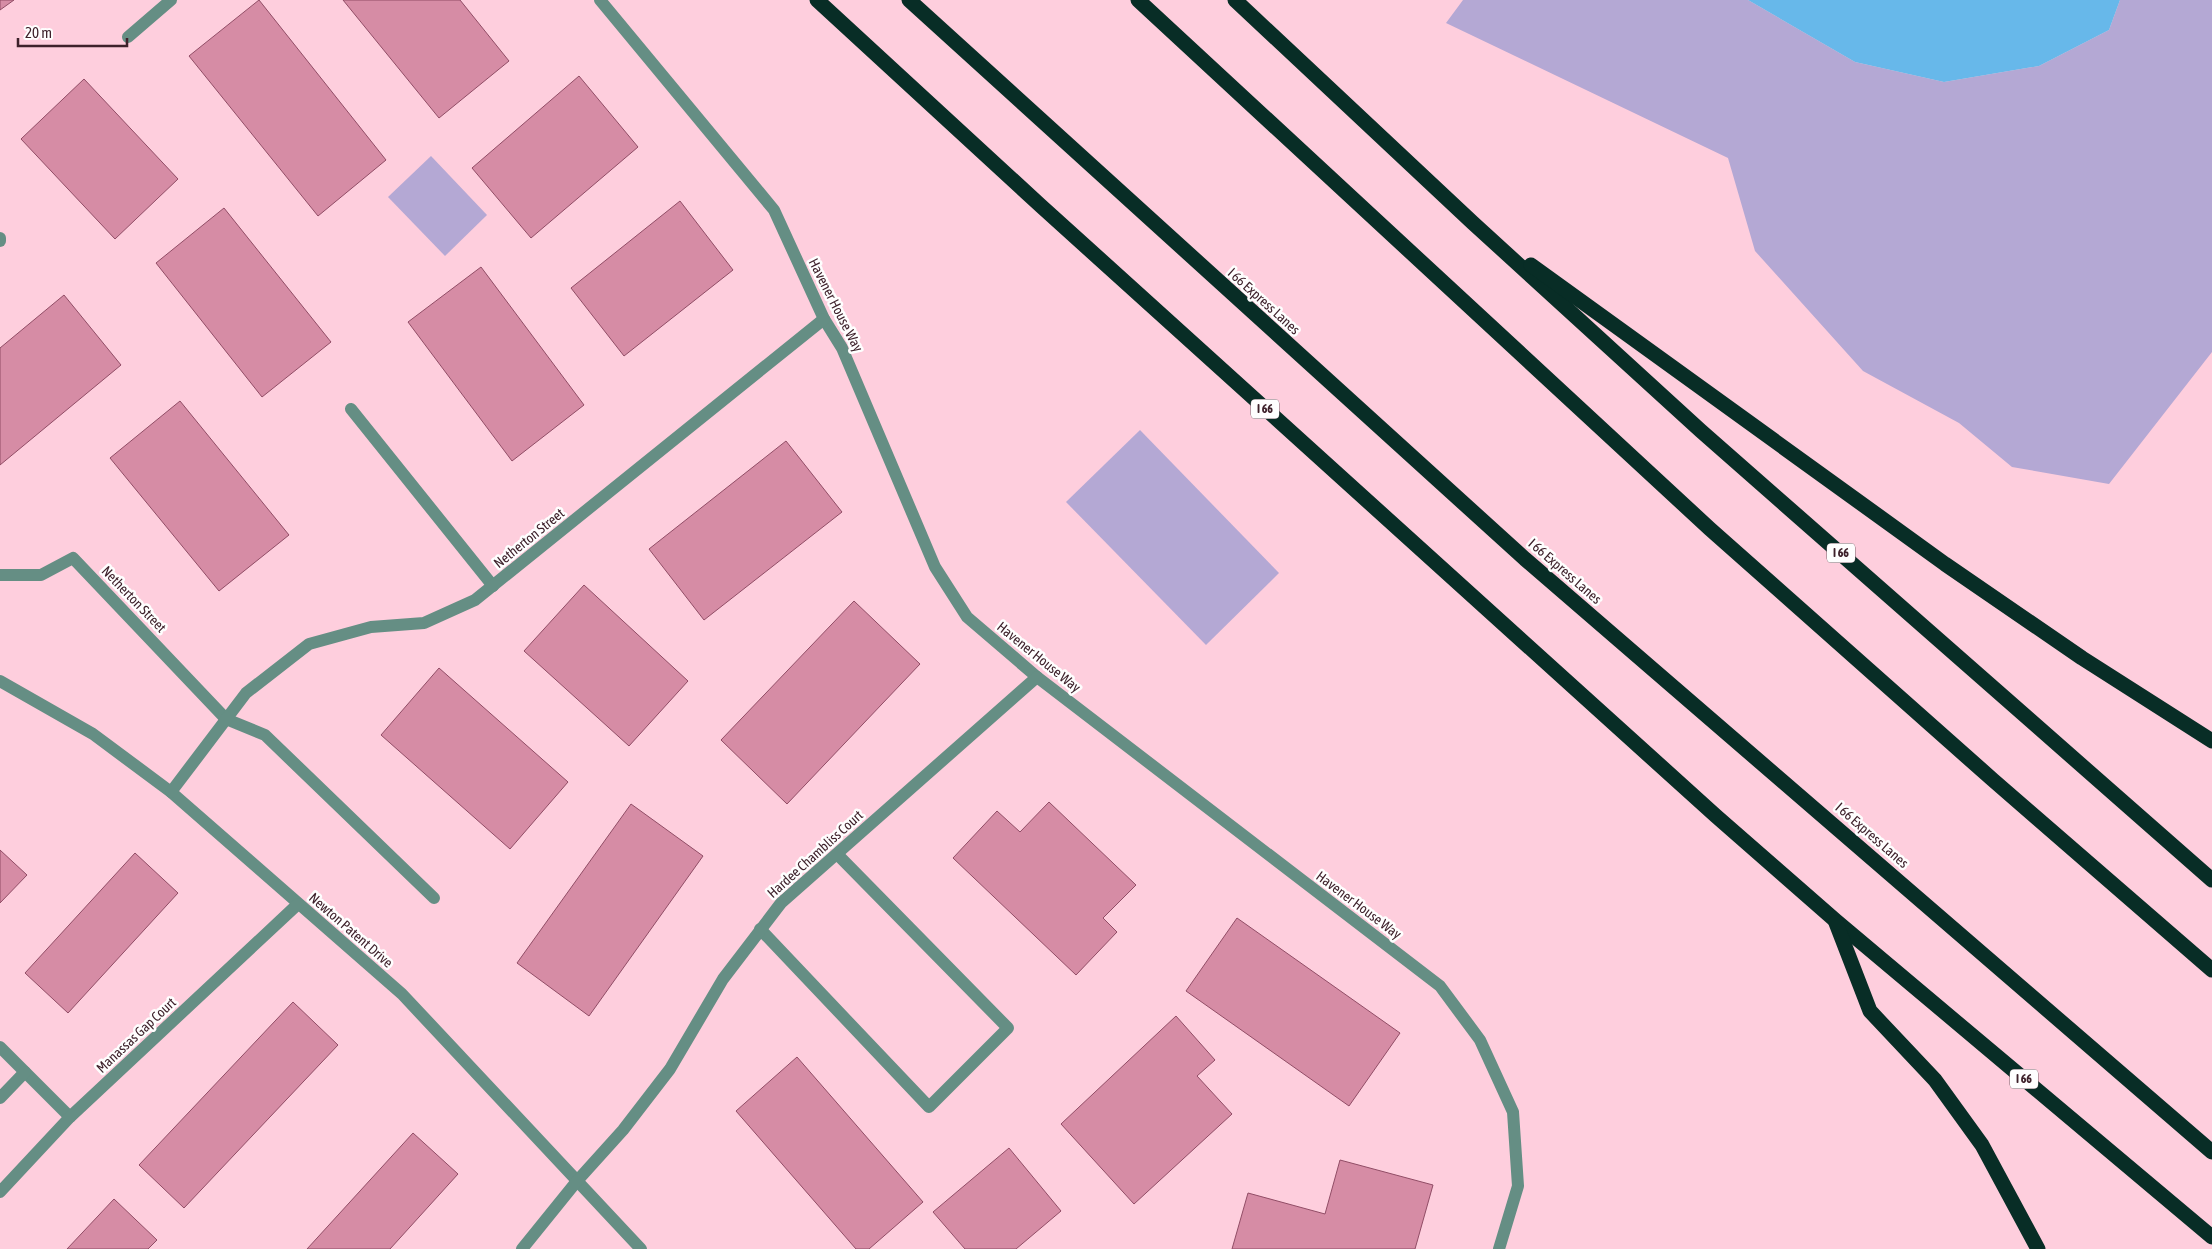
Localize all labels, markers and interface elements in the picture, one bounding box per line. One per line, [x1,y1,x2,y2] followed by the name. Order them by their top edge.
[18,15,126,47] scale bar
[25,24,52,41] text: 20 m
[806,256,867,355] street label: Havener House Way
[1225,265,1303,337] street label: I 66 Express Lanes
[1251,399,1279,418] road number: I 66
[491,505,567,571] street label: Netherton Street
[1525,535,1605,607] street label: I 66 Express Lanes
[1827,544,1855,562] road number: I 66
[98,563,170,635] street label: Netherton Street
[994,619,1084,696] street label: Havener House Way
[1832,799,1912,871] street label: I 66 Express Lanes
[764,807,866,901] street label: Hardee Chambliss Court
[1313,868,1405,942] street label: Havener House Way
[306,889,396,971] street label: Newton Patent Drive
[93,994,179,1076] street label: Manassas Gap Court
[2010,1070,2038,1088] road number: I 66

